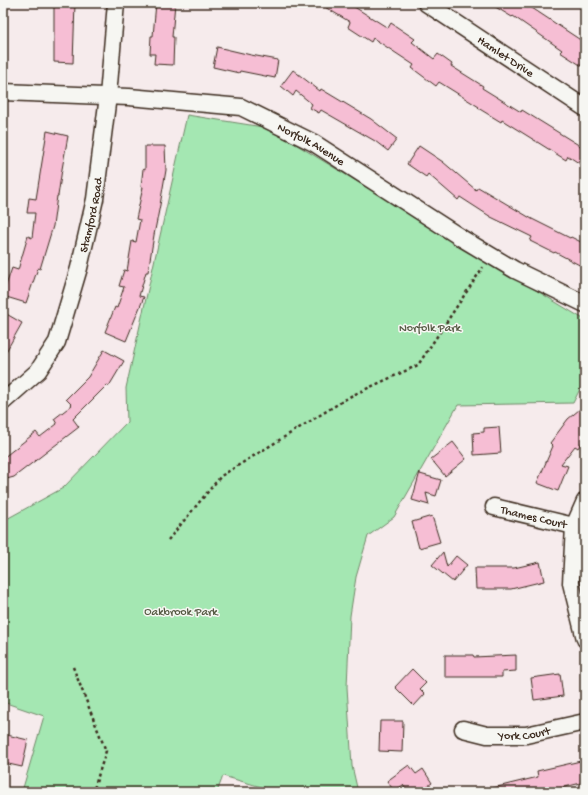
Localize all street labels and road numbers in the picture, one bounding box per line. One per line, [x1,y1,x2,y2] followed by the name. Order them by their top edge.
[474,34,537,82] street label: Hamlet Drive
[275,121,347,170] street label: Norfolk Avenue
[78,176,107,254] street label: Stamford Road
[498,504,569,533] street label: Thames Court
[497,725,553,744] street label: York Court

